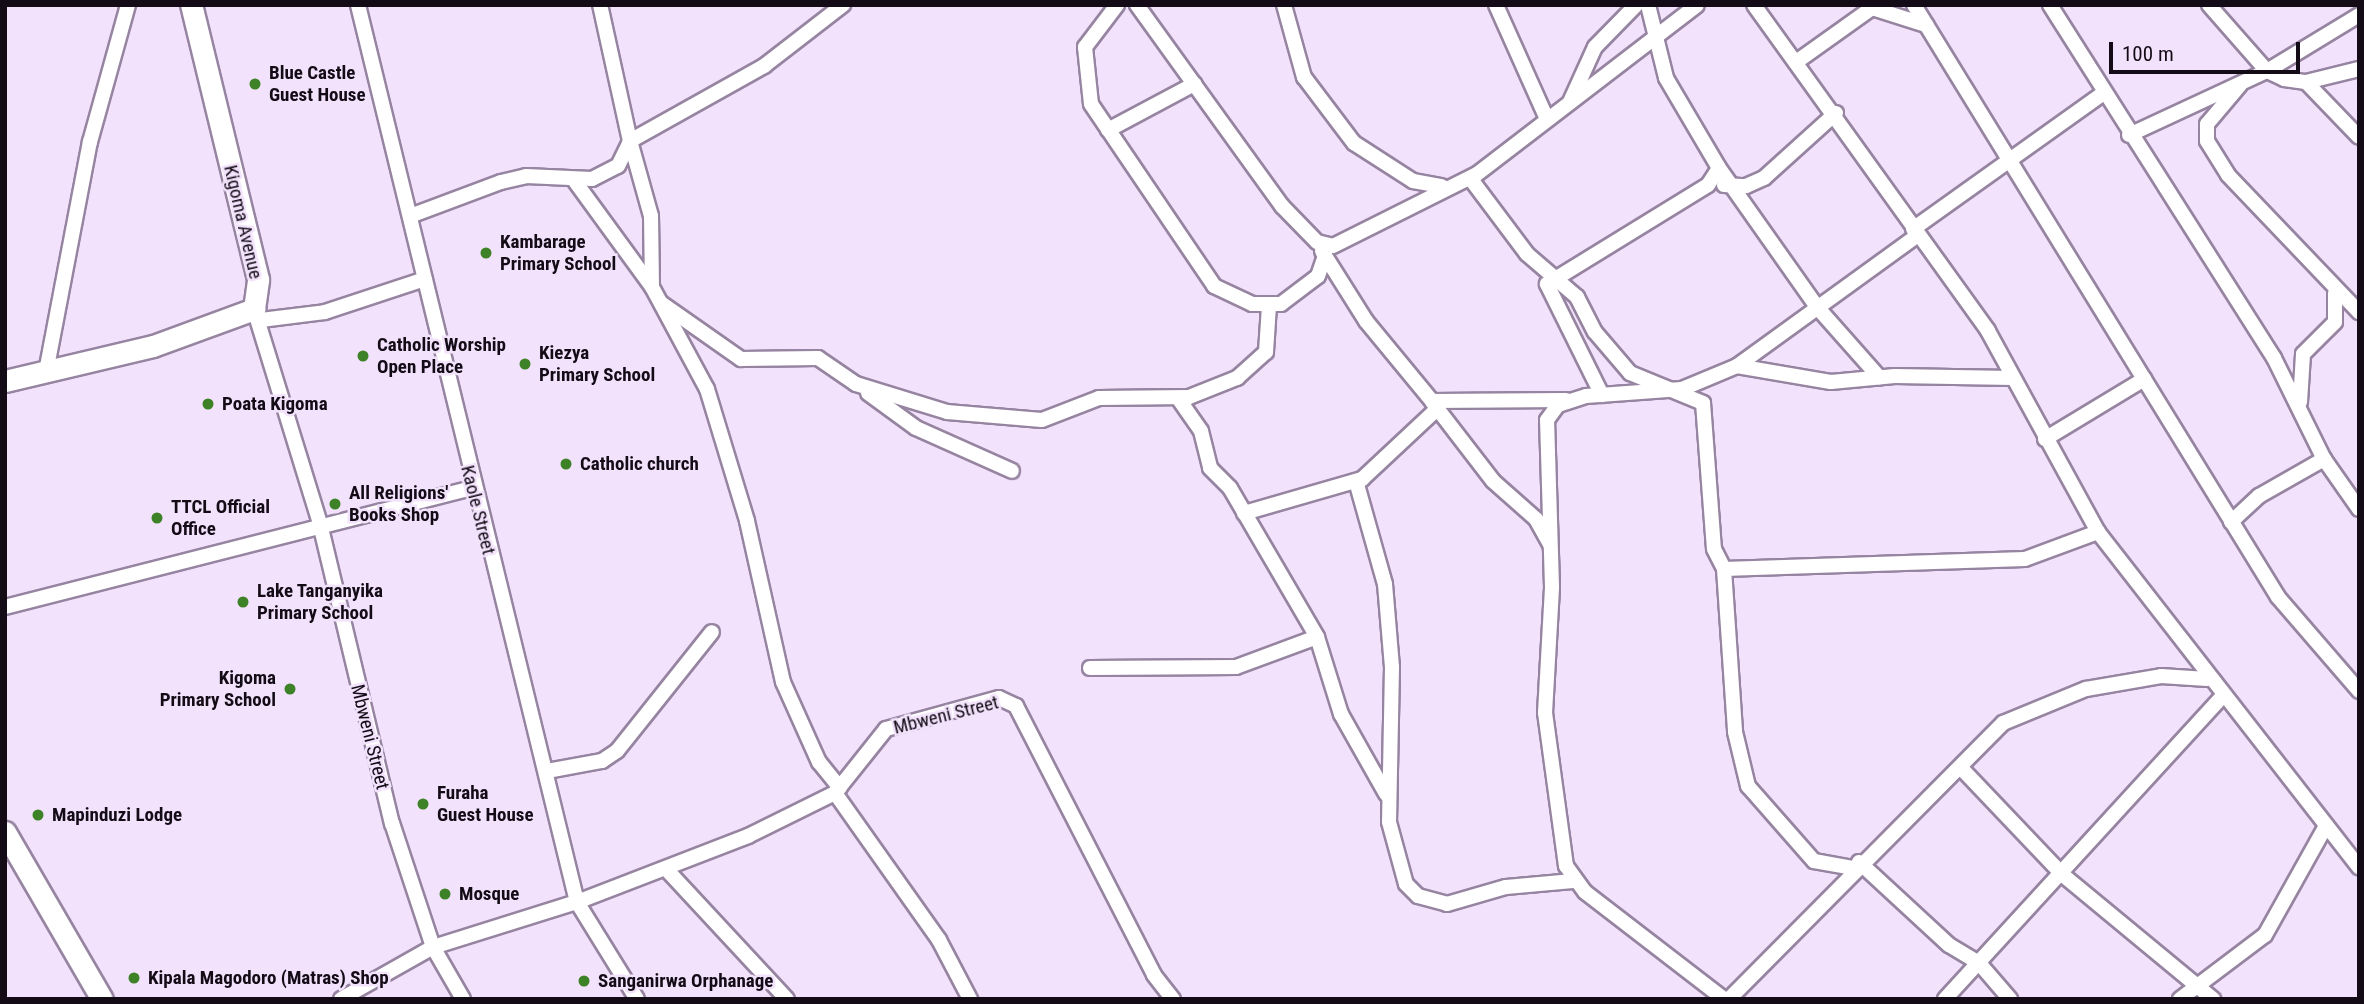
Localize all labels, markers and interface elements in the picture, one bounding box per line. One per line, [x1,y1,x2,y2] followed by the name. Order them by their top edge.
[2112,28,2303,72] scale bar
[2122,42,2174,66] text: 100 m
[269,62,366,106] place label: Blue Castle Guest House
[247,76,263,92] marker: Blue Castle Guest House
[219,163,267,281] street label: Kigoma Avenue
[500,231,616,275] place label: Kambarage Primary School
[478,245,494,261] marker: Kambarage Primary School
[377,334,506,378] place label: Catholic Worship Open Place
[539,342,655,386] place label: Kiezya Primary School
[355,348,371,364] marker: Catholic Worship Open Place
[517,356,533,372] marker: Kiezya Primary School
[222,393,328,415] place label: Poata Kigoma
[200,396,216,412] marker: Poata Kigoma
[580,453,699,475] place label: Catholic church
[558,456,574,472] marker: Catholic church
[456,463,500,557] street label: Kaole Street
[349,482,448,526] place label: All Religions' Books Shop
[171,496,270,540] place label: TTCL Official Office
[327,496,343,512] marker: All Religions' Books Shop
[149,510,165,526] marker: TTCL Official Office
[257,580,384,624] place label: Lake Tanganyika Primary School
[235,594,251,610] marker: Lake Tanganyika Primary School
[160,667,276,711] place label: Kigoma Primary School
[282,681,298,697] marker: Kigoma Primary School
[346,682,394,792] street label: Mbweni Street
[891,691,1001,739] street label: Mbweni Street
[437,782,534,826] place label: Furaha Guest House
[415,796,431,812] marker: Furaha Guest House
[52,804,182,826] place label: Mapinduzi Lodge
[30,807,46,823] marker: Mapinduzi Lodge
[459,883,519,905] place label: Mosque
[437,886,453,902] marker: Mosque
[148,967,389,989] place label: Kipala Magodoro (Matras) Shop
[126,970,142,986] marker: Kipala Magodoro (Matras) Shop
[598,970,773,992] place label: Sanganirwa Orphanage
[576,973,592,989] marker: Sanganirwa Orphanage

